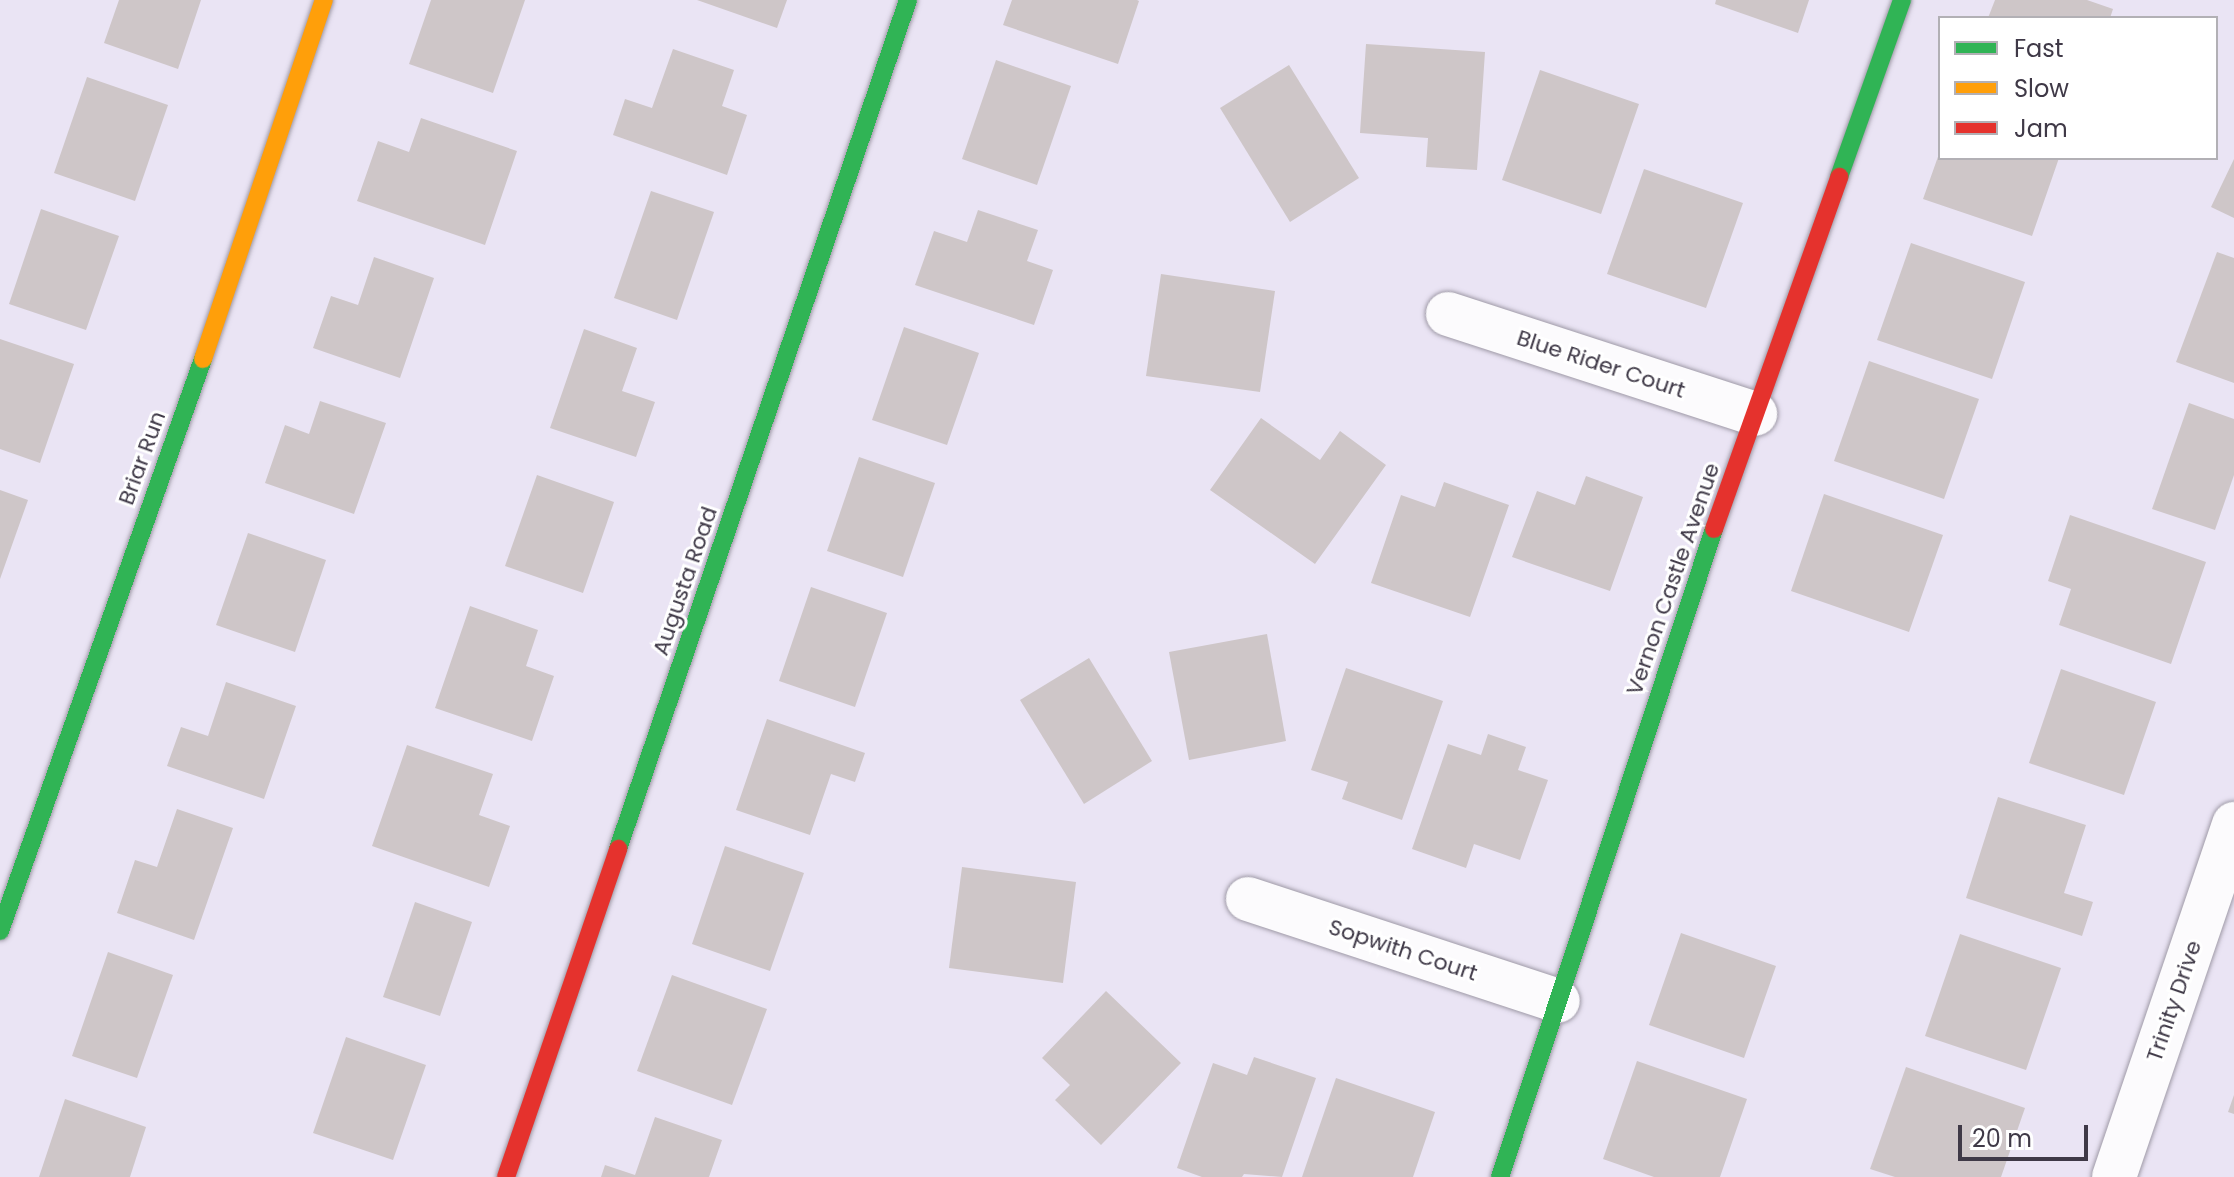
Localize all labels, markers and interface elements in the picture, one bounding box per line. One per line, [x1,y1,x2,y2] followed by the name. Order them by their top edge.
[1938,16,2218,160] legend
[2014,32,2064,65] text: Fast
[2014,72,2069,105] text: Slow
[2014,112,2068,145] text: Jam
[1514,324,1688,404] street label: Blue Rider Court
[113,408,171,508] street label: Briar Run
[1621,459,1725,699] street label: Vernon Castle Avenue
[647,503,723,659] street label: Augusta Road
[1325,914,1481,986] street label: Sopwith Court
[2141,937,2207,1065] street label: Trinity Drive
[1962,1109,2092,1159] scale bar
[1972,1122,2032,1155] text: 20 m

